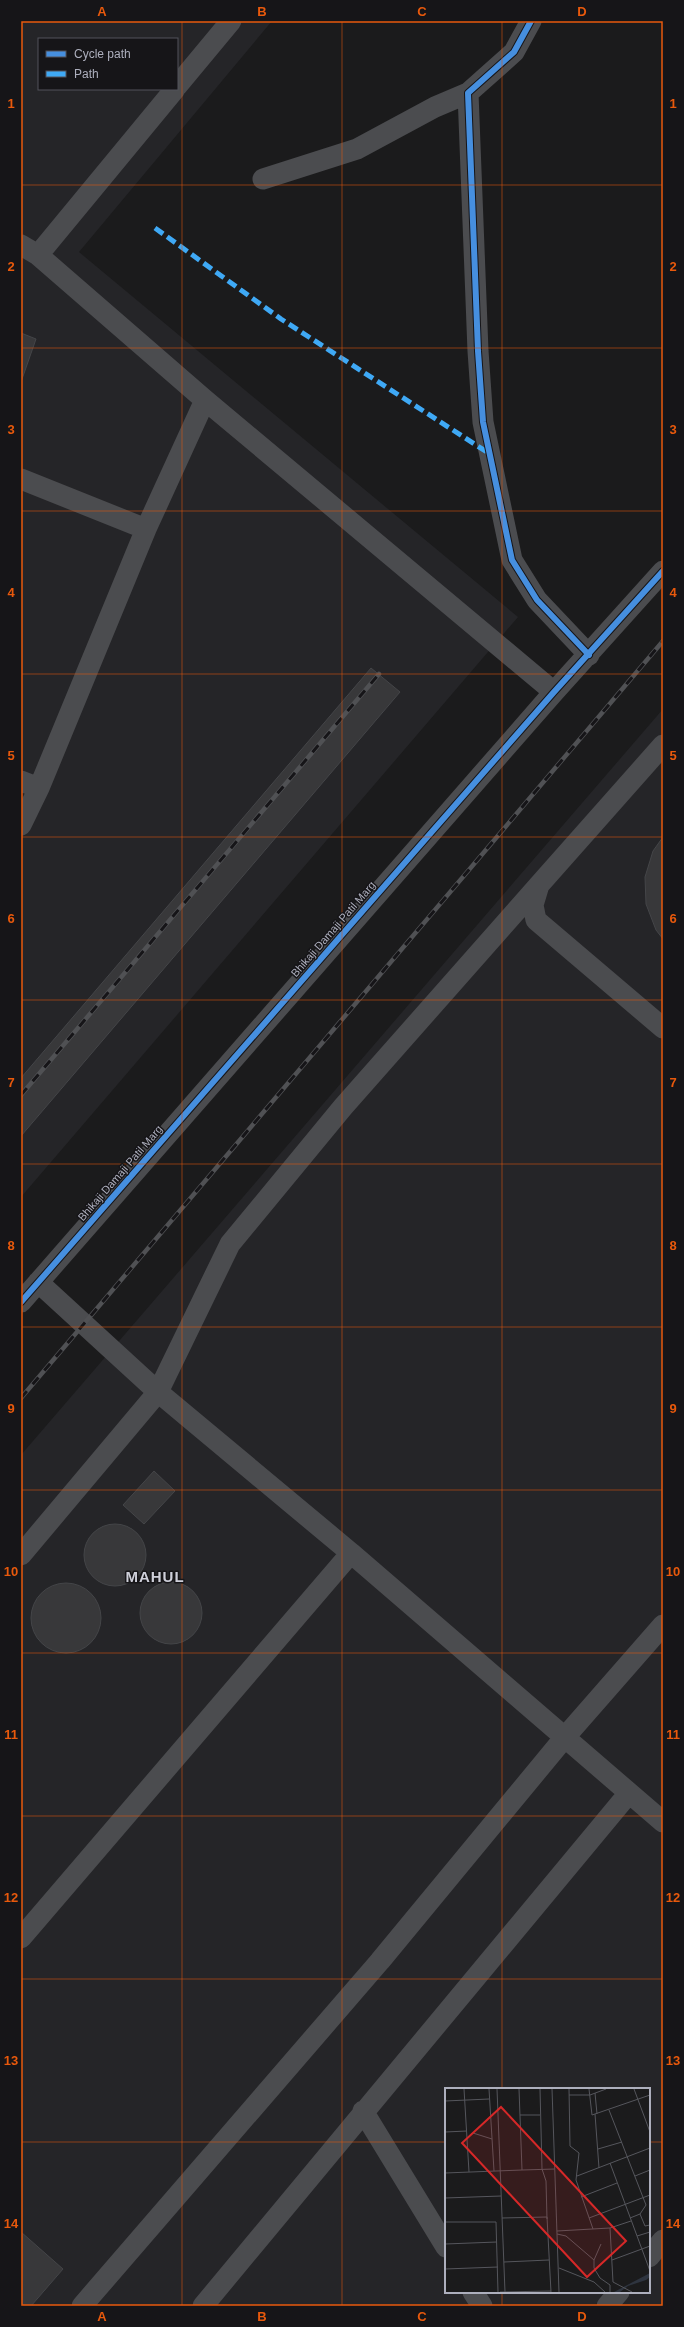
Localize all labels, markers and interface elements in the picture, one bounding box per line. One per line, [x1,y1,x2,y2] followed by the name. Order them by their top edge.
[97,4,107,19] text: A
[257,4,267,19] text: B
[417,4,427,19] text: C
[577,4,587,19] text: D
[38,38,178,90] legend
[74,47,131,61] text: Cycle path
[74,67,99,81] text: Path
[7,96,15,111] text: 1
[669,96,677,111] text: 1
[7,259,15,274] text: 2
[669,259,677,274] text: 2
[7,422,15,437] text: 3
[669,422,677,437] text: 3
[7,585,15,600] text: 4
[669,585,677,600] text: 4
[7,748,15,763] text: 5
[669,748,677,763] text: 5
[288,879,378,979] street label: Bhikaji Damaji Patil Marg
[7,911,15,926] text: 6
[669,911,677,926] text: 6
[7,1075,15,1090] text: 7
[669,1075,677,1090] text: 7
[75,1123,165,1223] street label: Bhikaji Damaji Patil Marg
[7,1238,15,1253] text: 8
[669,1238,677,1253] text: 8
[7,1401,15,1416] text: 9
[669,1401,677,1416] text: 9
[4,1564,18,1579] text: 10
[666,1564,680,1579] text: 10
[125,1568,185,1585] district label: MAHUL
[4,1727,18,1742] text: 11
[666,1727,680,1742] text: 11
[4,1890,18,1905] text: 12
[666,1890,680,1905] text: 12
[4,2053,18,2068] text: 13
[666,2053,680,2068] text: 13
[445,2088,650,2293] inset map
[4,2216,19,2231] text: 14
[666,2216,681,2231] text: 14
[97,2309,107,2324] text: A
[257,2309,267,2324] text: B
[417,2309,427,2324] text: C
[577,2309,587,2324] text: D

